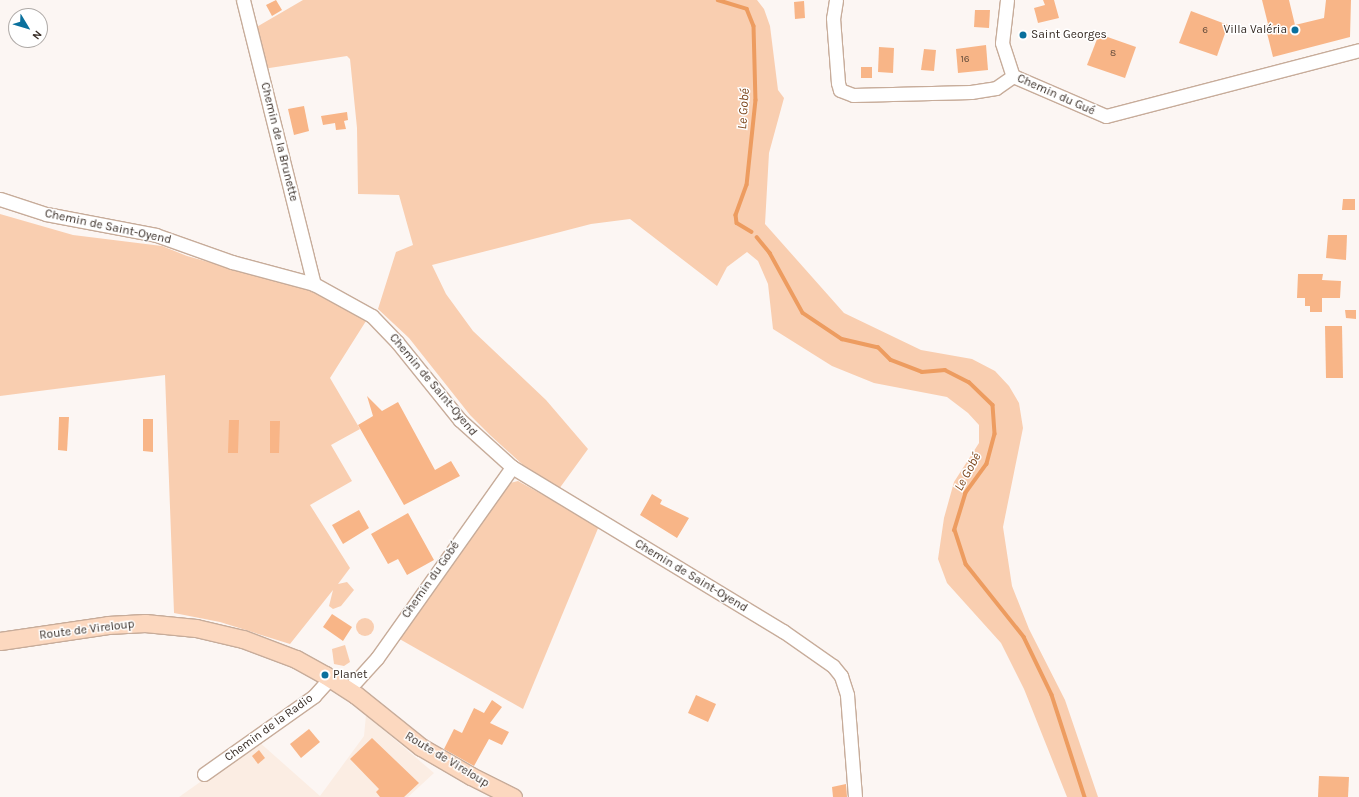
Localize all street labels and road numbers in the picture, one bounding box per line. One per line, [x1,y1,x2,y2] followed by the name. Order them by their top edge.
[1015,71,1097,119] street label: Chemin du Gué
[257,81,301,203] street label: Chemin de la Brunette
[43,207,173,247] street label: Chemin de Saint-Oyend
[386,331,480,439] street label: Chemin de Saint-Oyend
[632,537,750,615] street label: Chemin de Saint-Oyend
[399,539,463,621] street label: Chemin du Gobé
[39,617,135,643] street label: Route de Vireloup
[222,691,316,765] street label: Chemin de la Radio
[402,729,492,791] street label: Route de Vireloup

